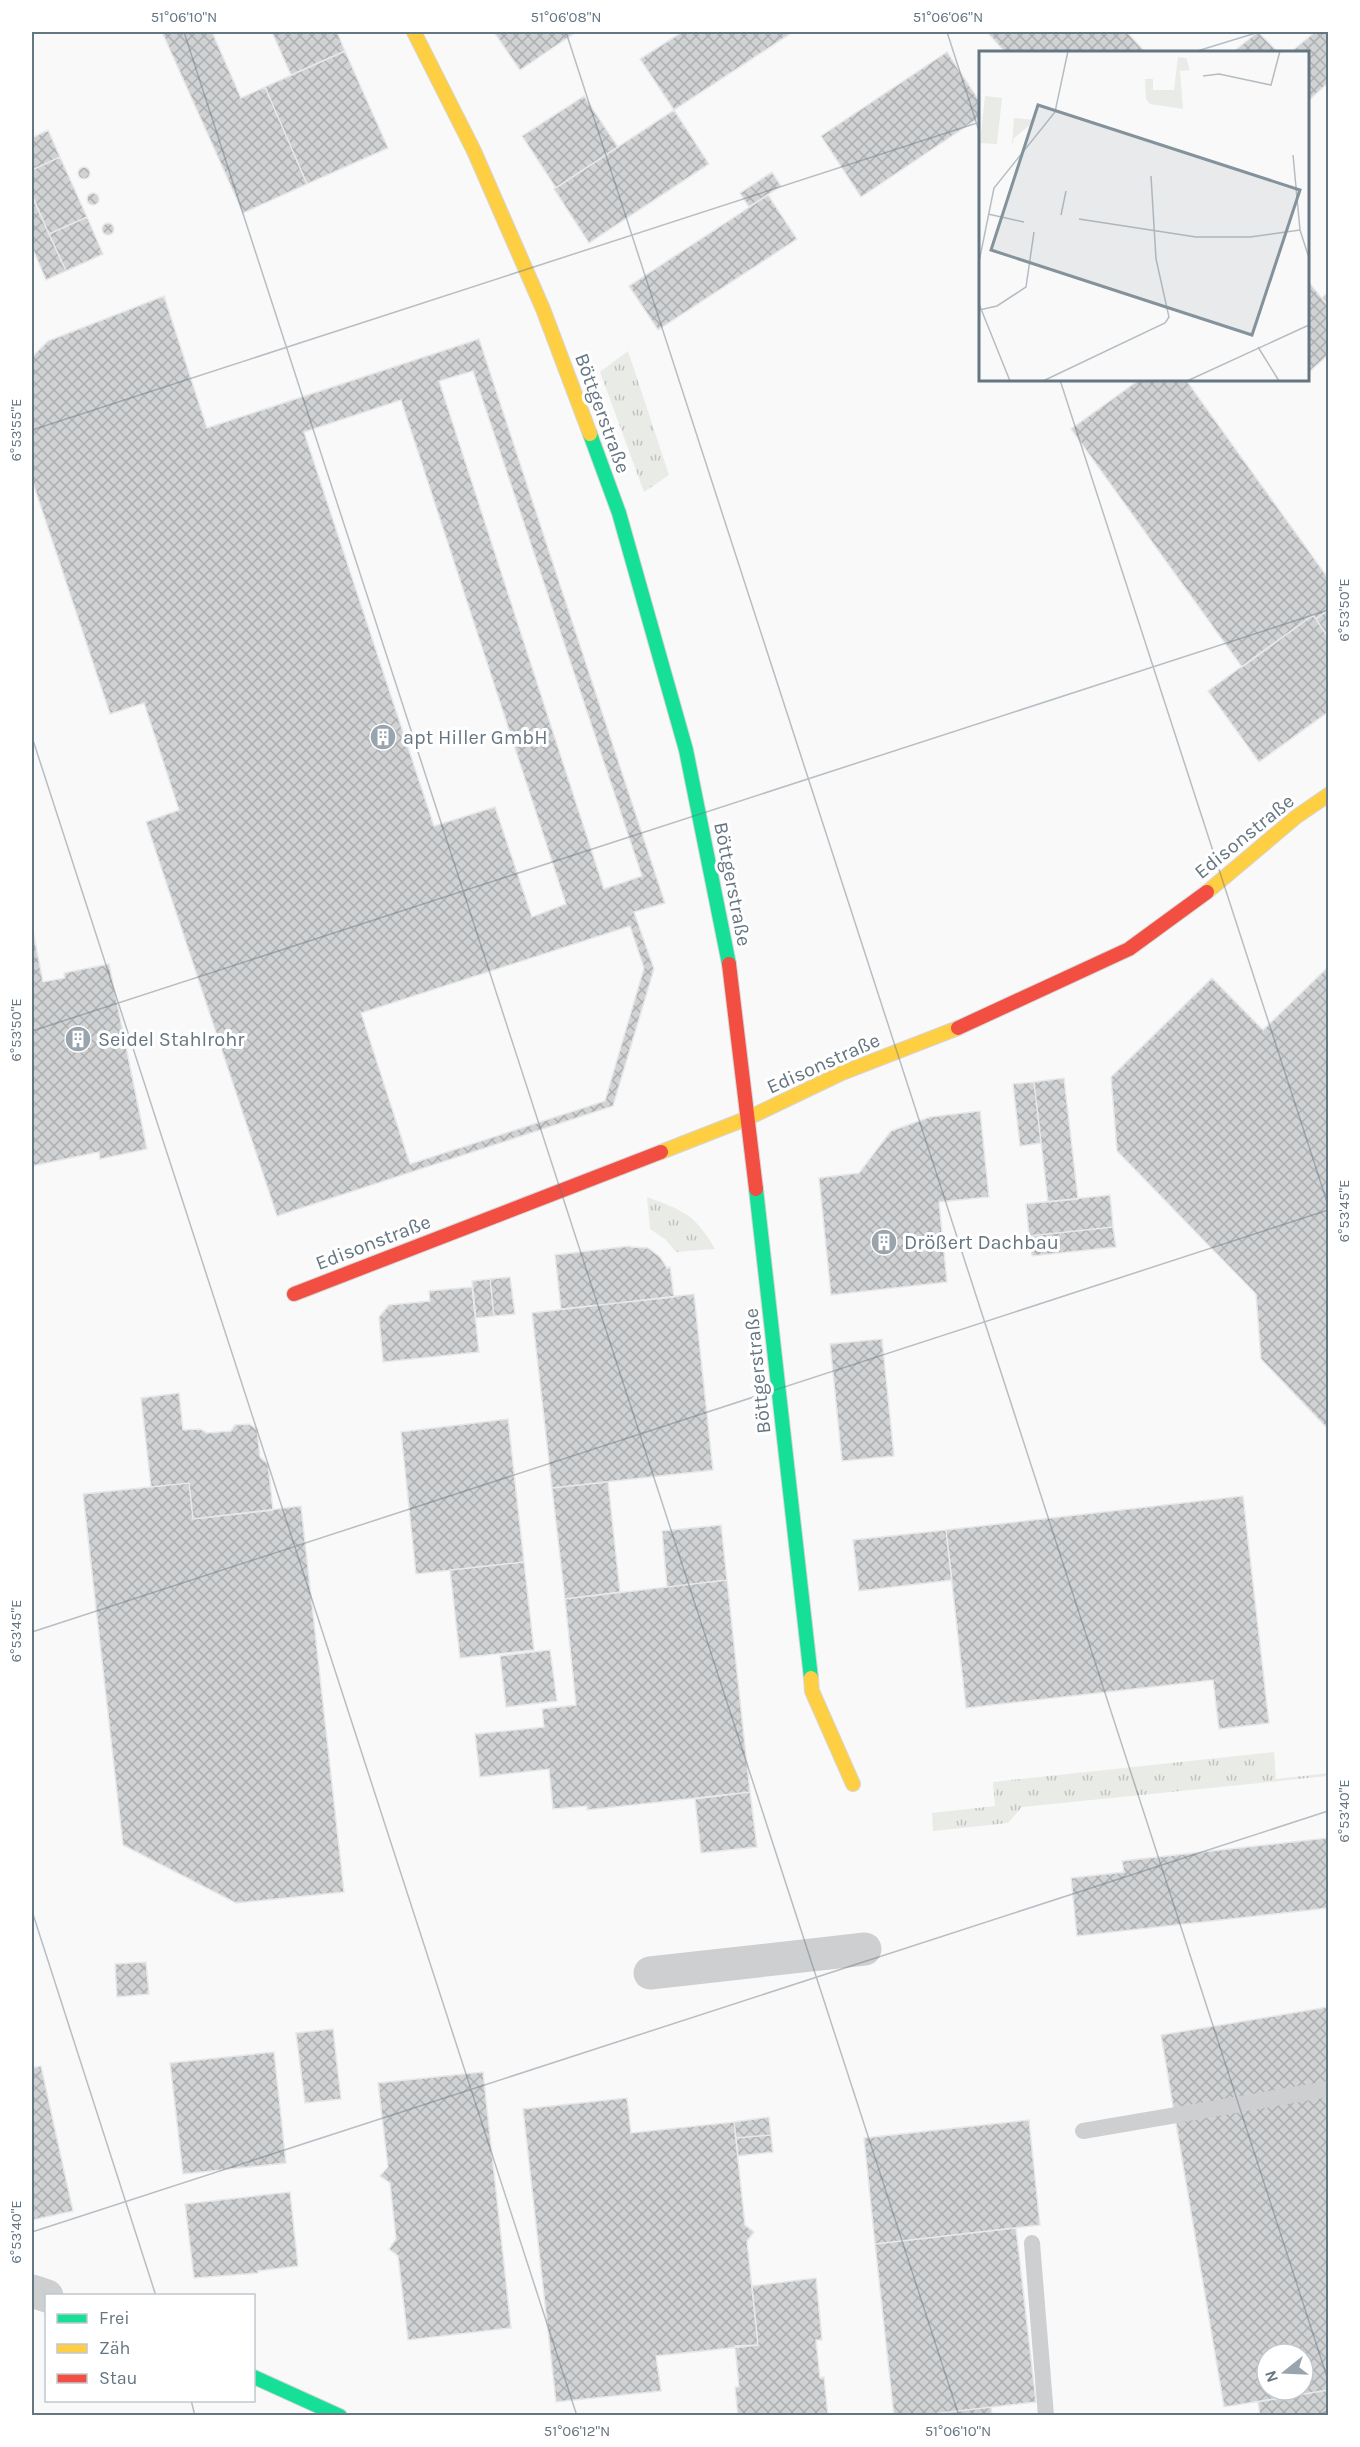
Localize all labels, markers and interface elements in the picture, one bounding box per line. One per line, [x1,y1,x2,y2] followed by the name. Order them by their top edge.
[151,8,217,26] text: 51°06'10"N
[530,8,602,26] text: 51°06'08"N
[913,8,983,26] text: 51°06'06"N
[979,51,1309,381] inset map
[570,350,635,476] street label: Böttgerstraße
[7,399,25,462] text: 6°53'55"E
[1335,578,1353,642] text: 6°53'50"E
[368,722,398,752] building icon: apt Hiller GmbH
[403,726,548,749] place label: apt Hiller GmbH
[1190,789,1299,884] street label: Edisonstraße
[709,820,756,948] street label: Böttgerstraße
[7,998,25,1062] text: 6°53'50"E
[63,1024,93,1054] building icon: Seidel Stahlrohr
[98,1028,245,1051] place label: Seidel Stahlrohr
[763,1028,883,1099] street label: Edisonstraße
[1335,1180,1353,1242] text: 6°53'45"E
[312,1210,434,1275] street label: Edisonstraße
[869,1227,899,1257] building icon: Drößert Dachbau
[904,1231,1059,1254] place label: Drößert Dachbau
[739,1307,776,1435] street label: Böttgerstraße
[7,1600,25,1662] text: 6°53'45"E
[1335,1779,1353,1843] text: 6°53'40"E
[7,2200,25,2264] text: 6°53'40"E
[45,2294,255,2402] legend
[99,2307,130,2329] text: Frei
[99,2337,130,2359] text: Zäh
[1255,2342,1315,2402] north arrow
[99,2367,137,2389] text: Stau
[1260,2368,1282,2385] text: N
[544,2422,610,2440] text: 51°06'12"N
[925,2422,991,2440] text: 51°06'10"N

